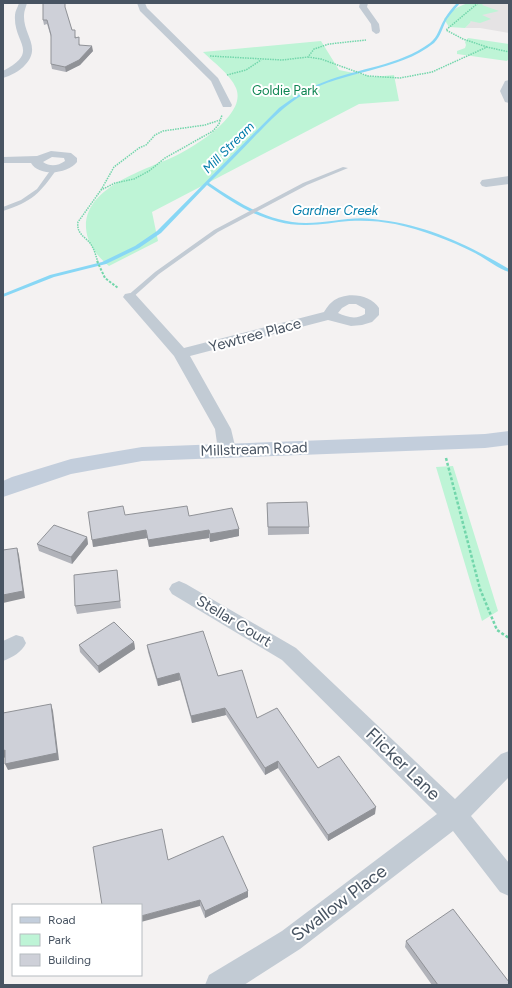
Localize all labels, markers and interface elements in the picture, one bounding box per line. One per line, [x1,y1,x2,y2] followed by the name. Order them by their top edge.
[252,83,319,98] park label: Goldie Park
[200,119,257,176] water label: Mill Stream
[292,203,379,218] water label: Gardner Creek
[207,314,303,356] street label: Yewtree Place
[200,438,308,460] street label: Millstream Road
[193,591,275,651] street label: Stellar Court
[361,723,445,805] street label: Flicker Lane
[287,860,391,946] street label: Swallow Place
[12,904,142,976] legend
[48,913,76,927] text: Road
[48,933,71,947] text: Park
[48,953,91,967] text: Building

